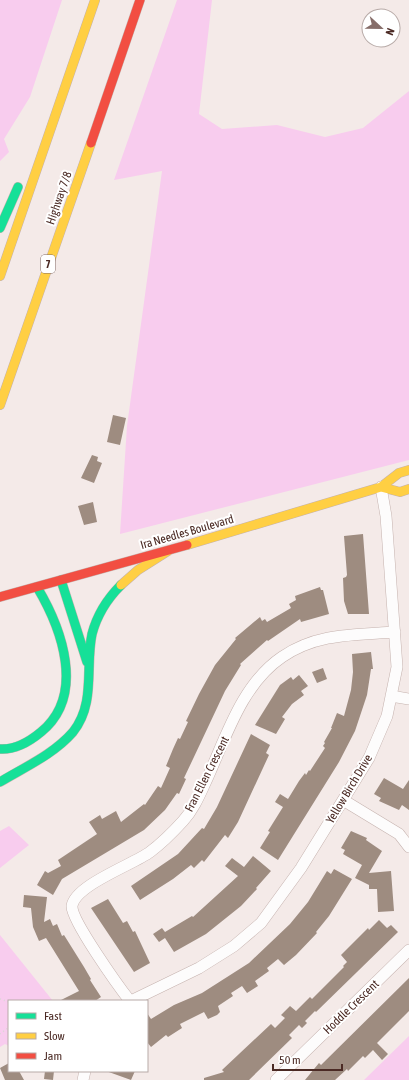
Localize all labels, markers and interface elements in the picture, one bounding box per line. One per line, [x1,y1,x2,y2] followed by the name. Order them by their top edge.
[361,8,401,48] north arrow
[383,26,397,37] text: N
[43,169,75,226] street label: Highway 7/8
[41,255,55,273] road number: 7
[139,512,235,552] street label: Ira Needles Boulevard
[182,733,232,814] street label: Fran Ellen Crescent
[323,752,375,826] street label: Yellow Birch Drive
[320,977,382,1037] street label: Hoddle Crescent
[8,1000,148,1072] legend
[44,1009,62,1023] text: Fast
[44,1029,65,1043] text: Slow
[273,1046,342,1072] scale bar
[44,1049,62,1063] text: Jam
[279,1053,301,1067] text: 50 m

